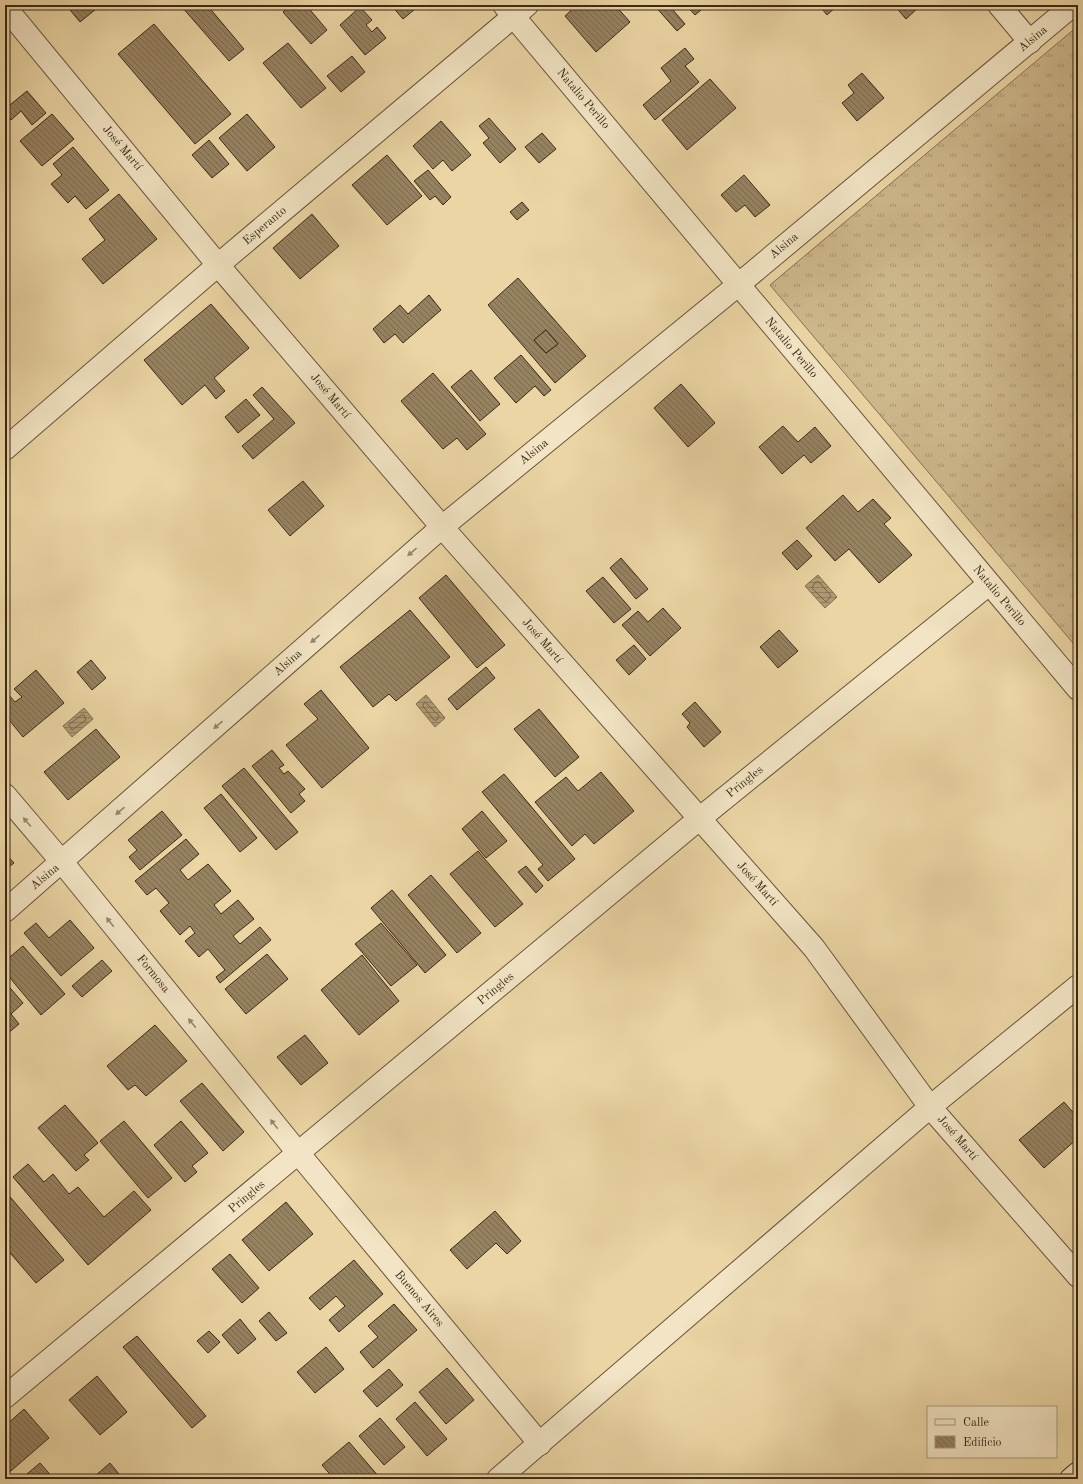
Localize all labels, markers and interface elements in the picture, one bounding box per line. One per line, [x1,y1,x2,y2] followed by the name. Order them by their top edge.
[1016,24,1050,54] street label: Alsina
[554,67,612,132] street label: Natalio Perillo
[100,123,145,173] street label: José Martí
[241,204,289,248] street label: Esperanto
[767,231,801,261] street label: Alsina
[762,316,820,381] street label: Natalio Perillo
[308,371,353,421] street label: José Martí
[517,437,551,467] street label: Alsina
[407,548,418,557] one-way arrow
[970,564,1028,629] street label: Natalio Perillo
[519,616,565,666] street label: José Martí
[310,634,320,643] one-way arrow
[272,648,305,678] street label: Alsina
[212,720,223,729] one-way arrow
[724,764,766,800] street label: Pringles
[115,806,125,815] one-way arrow
[23,816,32,827] one-way arrow
[734,860,780,909] street label: José Martí
[28,862,62,892] street label: Alsina
[106,916,115,927] one-way arrow
[134,953,172,995] street label: Formosa
[476,971,516,1007] street label: Pringles
[188,1017,197,1028] one-way arrow
[934,1113,980,1163] street label: José Martí
[270,1118,278,1129] one-way arrow
[227,1179,267,1215] street label: Pringles
[392,1269,446,1329] street label: Buenos Aires
[927,1406,1057,1458] legend
[963,1417,989,1429] text: Calle
[963,1437,1002,1449] text: Edificio

